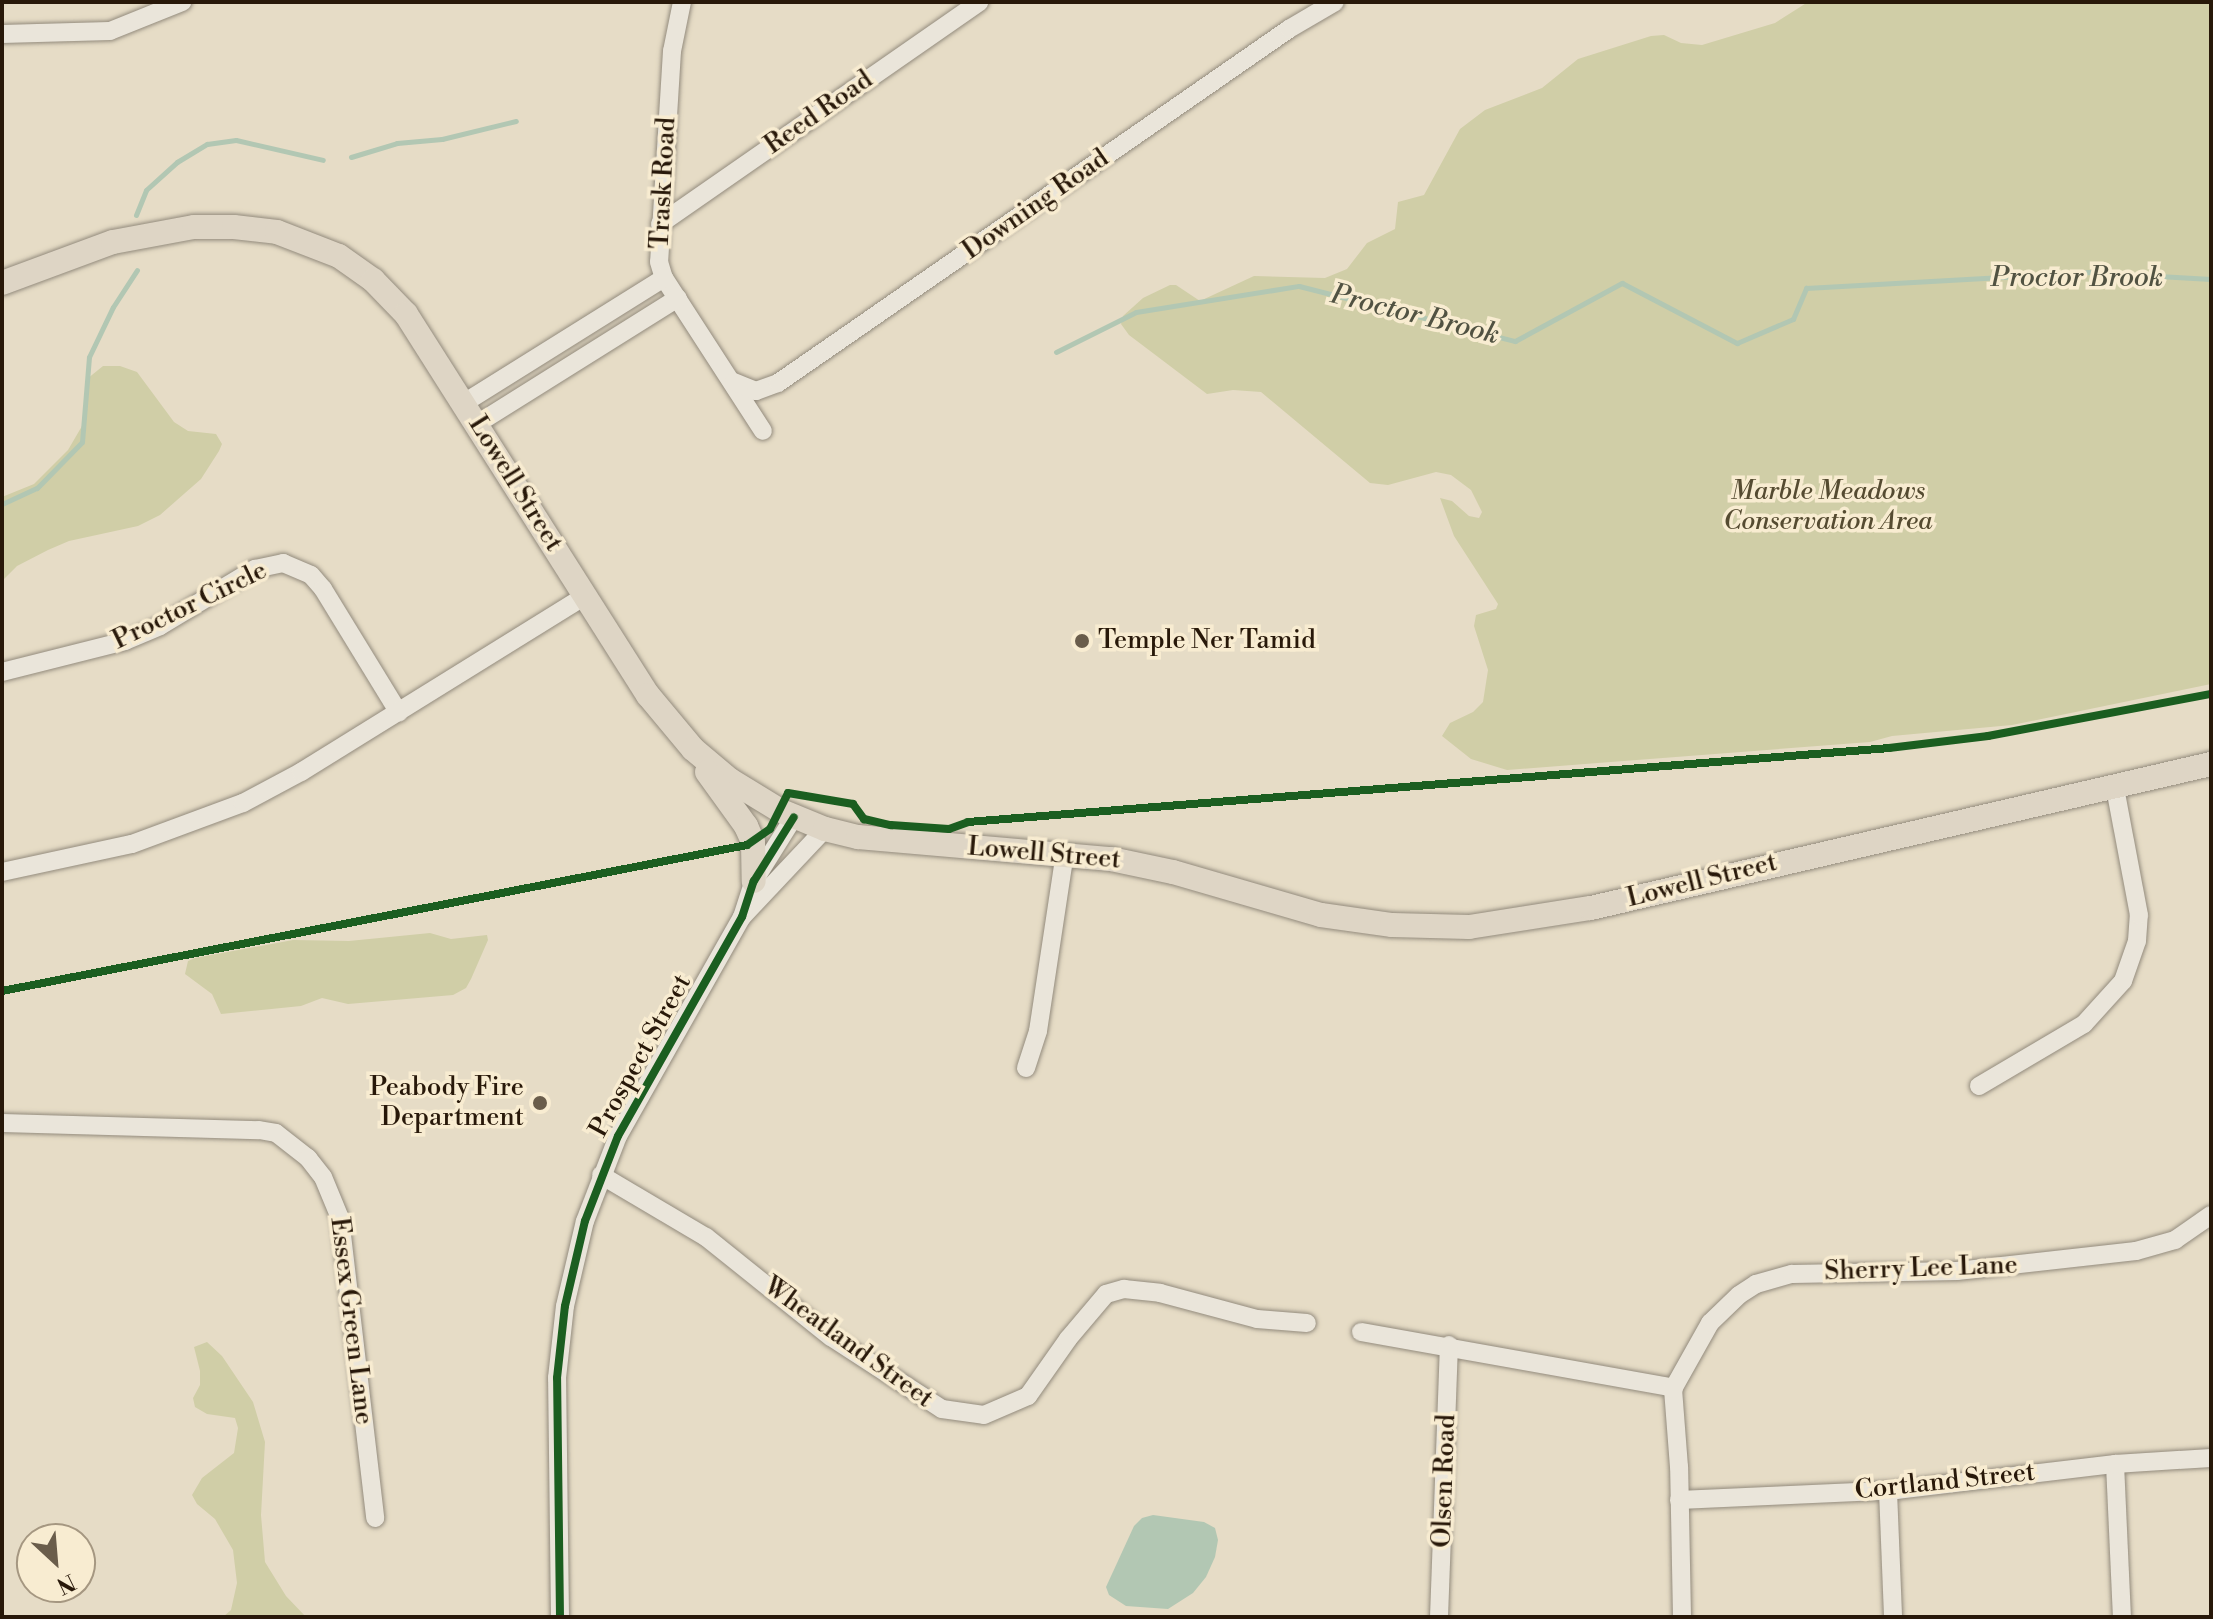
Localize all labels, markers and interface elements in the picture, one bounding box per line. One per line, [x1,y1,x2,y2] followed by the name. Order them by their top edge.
[759,65,879,161] street label: Reed Road
[645,116,683,250] street label: Trask Road
[957,143,1115,267] street label: Downing Road
[1991,261,2163,295] water label: Proctor Brook
[1327,278,1503,352] water label: Proctor Brook
[461,411,569,557] street label: Lowell Street
[1724,476,1932,538] park label: Marble Meadows Conservation Area
[108,555,272,657] street label: Proctor Circle
[1098,625,1316,657] place label: Temple Ner Tamid
[1073,632,1091,650] marker: Temple Ner Tamid
[966,832,1122,876] street label: Lowell Street
[1624,847,1780,915] street label: Lowell Street
[583,969,699,1143] street label: Prospect Street
[370,1072,524,1134] place label: Peabody Fire Department
[531,1094,549,1112] marker: Peabody Fire Department
[323,1216,379,1426] street label: Essex Green Lane
[1824,1250,2018,1288] street label: Sherry Lee Lane
[757,1271,939,1415] street label: Wheatland Street
[1427,1414,1463,1548] street label: Olsen Road
[1853,1457,2037,1507] street label: Cortland Street
[16,1523,96,1603] north arrow
[52,1567,80,1599] text: N

